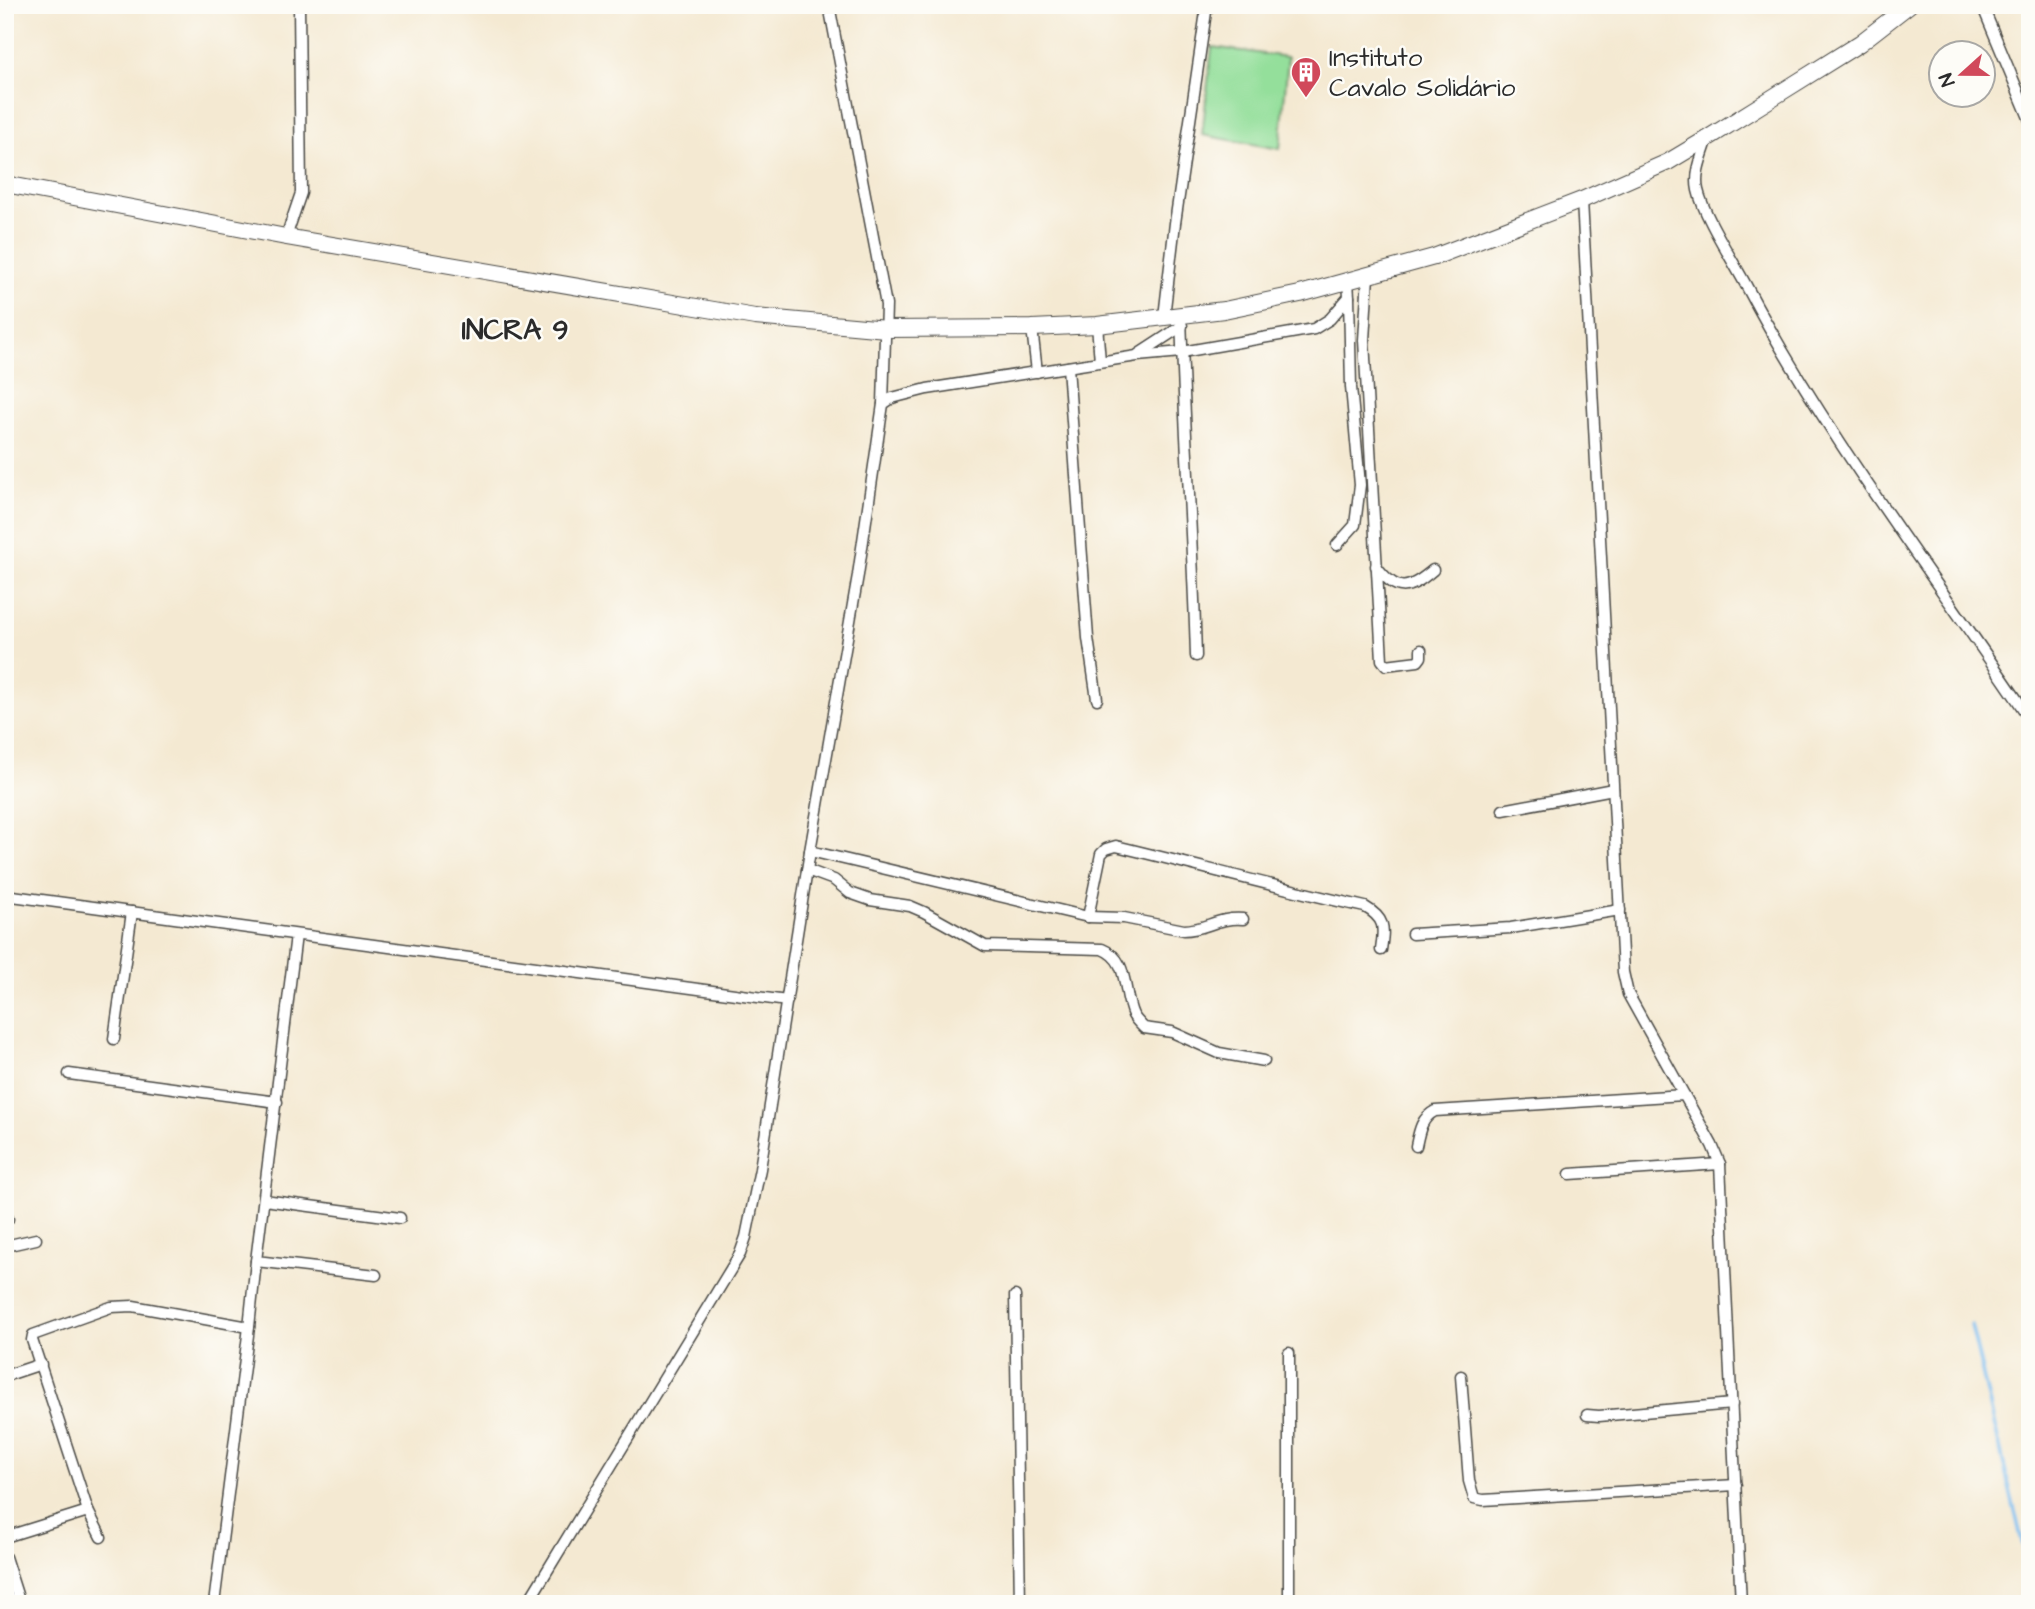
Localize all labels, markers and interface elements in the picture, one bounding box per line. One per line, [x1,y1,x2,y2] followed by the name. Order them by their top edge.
[1926,38,1996,108] north arrow
[1329,40,1516,106] place label: Instituto Cavalo Solidário
[1289,55,1323,99] building icon: Instituto Cavalo Solidário
[1933,69,1962,90] text: N
[462,311,568,350] district label: INCRA 9

